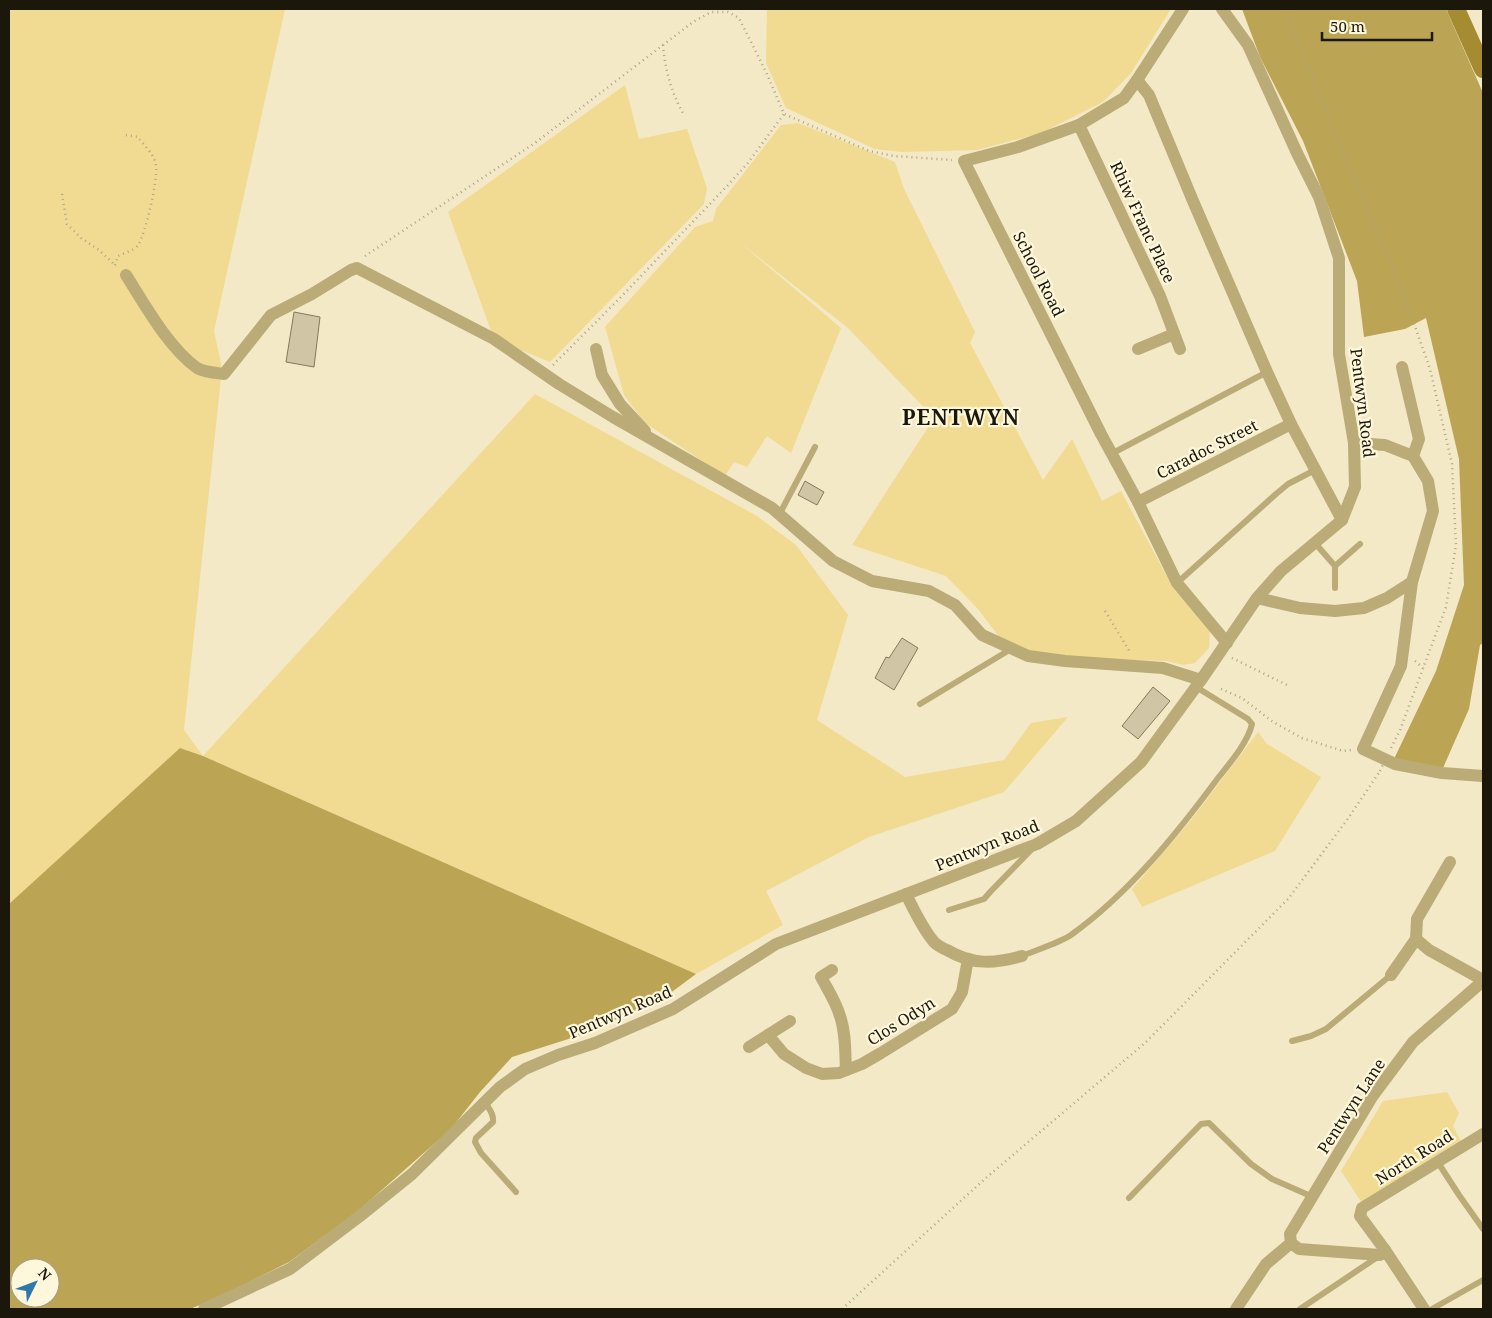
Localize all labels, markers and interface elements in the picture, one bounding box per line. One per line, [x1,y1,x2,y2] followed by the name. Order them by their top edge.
[1322,10,1432,42] scale bar
[1330,16,1365,36] text: 50 m
[1105,158,1181,286] street label: Rhiw Franc Place
[1008,228,1070,321] street label: School Road
[1345,347,1381,459] street label: Pentwyn Road
[902,403,1020,431] district label: PENTWYN
[1153,414,1262,484] street label: Caradoc Street
[932,814,1042,876] street label: Pentwyn Road
[565,980,675,1044] street label: Pentwyn Road
[863,991,939,1051] street label: Clos Odyn
[1312,1054,1390,1158] street label: Pentwyn Lane
[1371,1124,1457,1190] street label: North Road
[10,1258,60,1308] north arrow
[34,1264,56,1284] text: N

